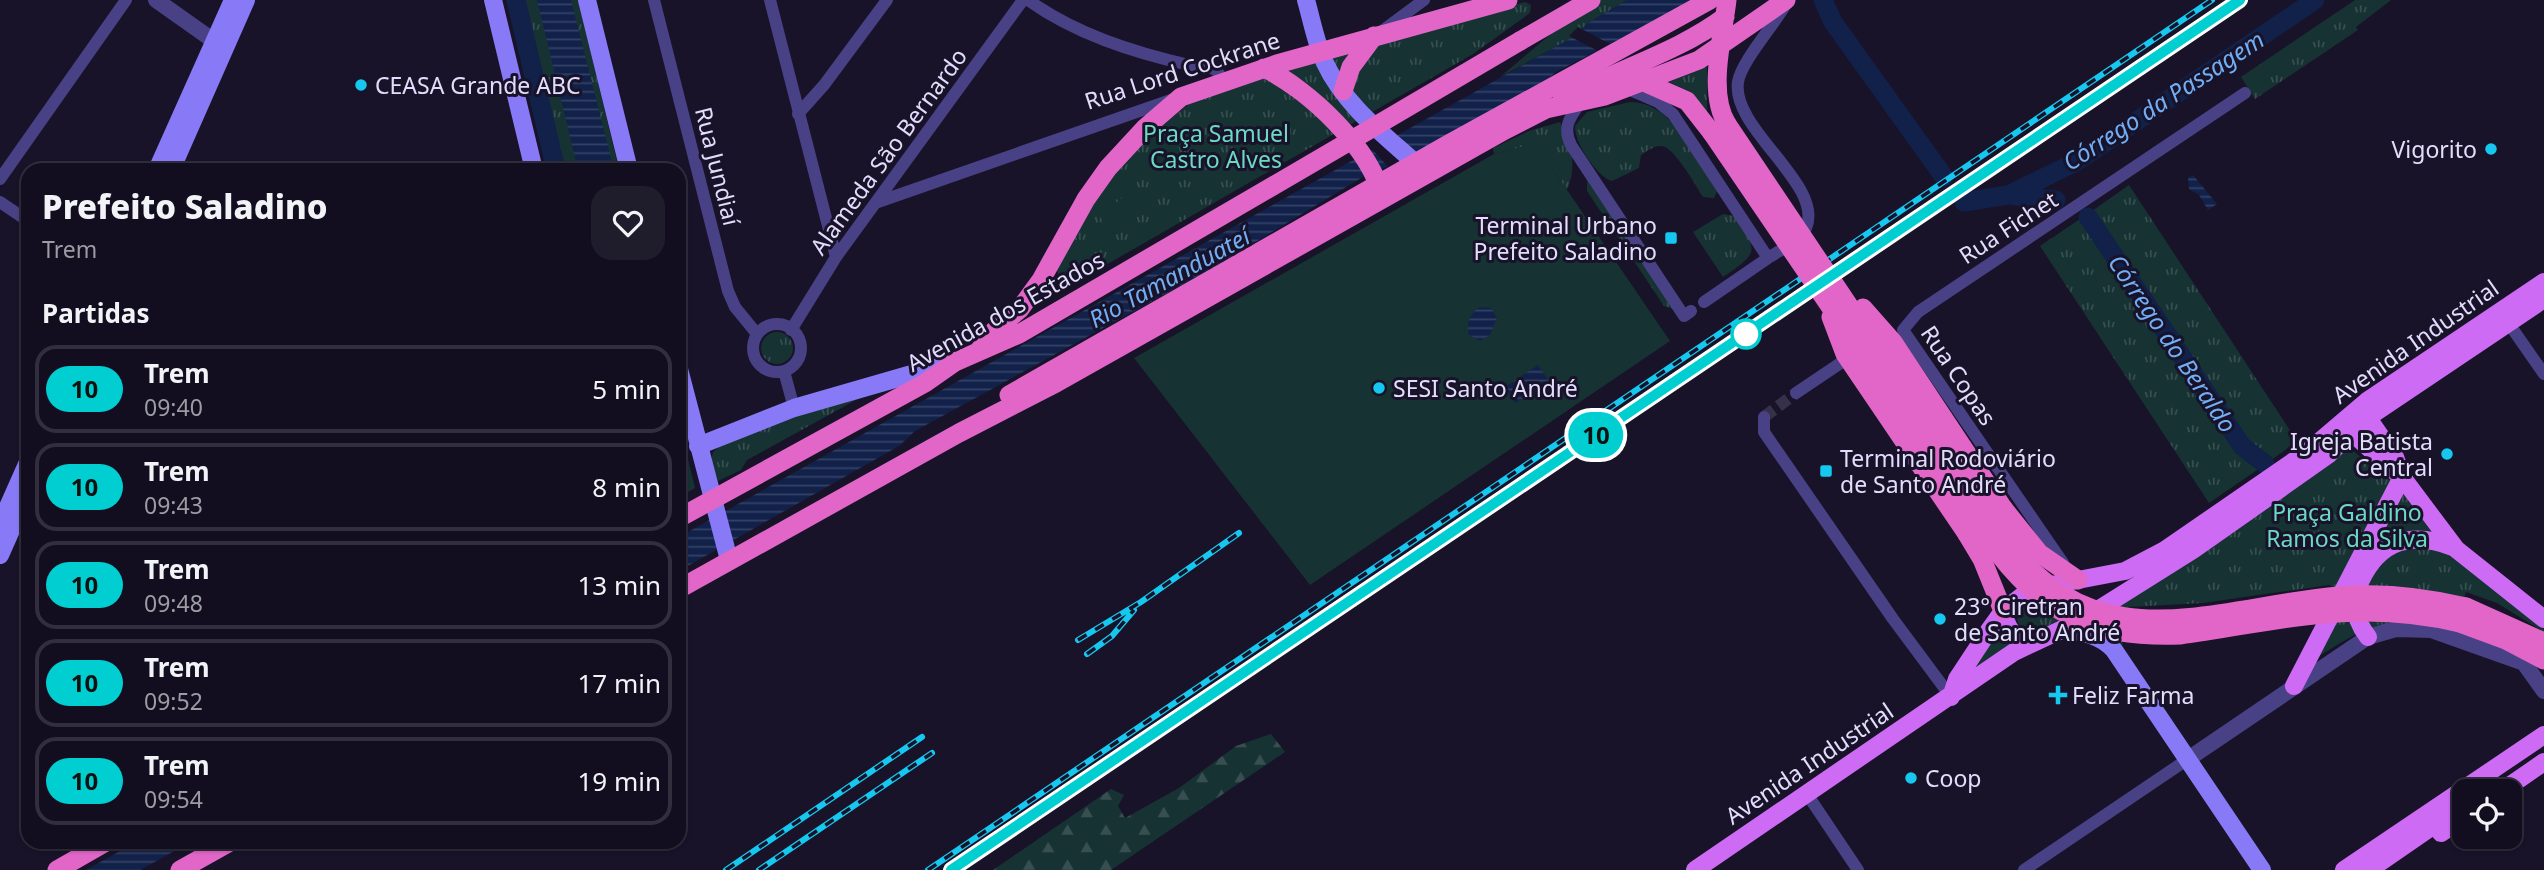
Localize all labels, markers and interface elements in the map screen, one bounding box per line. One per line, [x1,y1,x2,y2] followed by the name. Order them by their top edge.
[2056,22,2270,178] water label: Córrego da Passagem
[1080,23,1284,117] street label: Rua Lord Cockrane
[802,41,974,261] street label: Alameda São Bernardo
[375,69,581,101] place label: CEASA Grande ABC
[353,77,369,93] marker: CEASA Grande ABC
[688,103,748,230] street label: Rua Jundiaí
[1143,117,1289,175] park label: Praça Samuel Castro Alves
[2392,133,2477,165] place label: Vigorito
[2483,141,2499,157] marker: Vigorito
[1952,183,2064,271] street label: Rua Fichet
[42,184,328,229] text: Prefeito Saladino
[591,186,665,260] button: heart
[1473,209,1657,267] place label: Terminal Urbano Prefeito Saladino
[1082,218,1258,335] water label: Rio Tamanduateí
[1663,230,1679,246] marker: Terminal Urbano Prefeito Saladino
[42,233,97,265] text: Trem
[900,243,1110,379] street label: Avenida dos Estados
[2101,247,2245,439] water label: Córrego do Beraldo
[2325,272,2505,410] street label: Avenida Industrial
[42,295,149,331] text: Partidas
[1731,319,1761,349] unlabelled marker
[1914,319,2004,431] street label: Rua Copas
[144,355,210,391] text: Trem
[592,371,661,407] text: 5 min
[71,372,98,405] text: 10
[1393,372,1578,404] place label: SESI Santo André
[1371,380,1387,396] marker: SESI Santo André
[144,391,203,423] text: 09:40
[1564,412,1628,458] line badge: 10
[1582,418,1610,451] text: 10
[2290,425,2433,483] place label: Igreja Batista Central
[1840,442,2056,500] place label: Terminal Rodoviário de Santo André
[2439,446,2455,462] marker: Igreja Batista Central
[144,453,210,489] text: Trem
[1818,463,1834,479] marker: Terminal Rodoviário de Santo André
[592,469,661,505] text: 8 min
[71,470,98,503] text: 10
[144,489,203,521] text: 09:43
[2266,496,2428,554] park label: Praça Galdino Ramos da Silva
[144,551,210,587] text: Trem
[577,567,661,603] text: 13 min
[71,568,98,601] text: 10
[144,587,203,619] text: 09:48
[1954,590,2120,648] place label: 23° Ciretran de Santo André
[1932,611,1948,627] marker: 23° Ciretran de Santo André
[144,649,210,685] text: Trem
[577,665,661,701] text: 17 min
[71,666,98,699] text: 10
[2072,679,2194,711] place label: Feliz Farma
[144,685,203,717] text: 09:52
[2050,687,2066,703] marker: Feliz Farma
[1719,695,1899,831] street label: Avenida Industrial
[144,747,210,783] text: Trem
[1925,762,1982,794] place label: Coop
[577,763,661,799] text: 19 min
[71,764,98,797] text: 10
[1903,770,1919,786] marker: Coop
[2452,779,2522,849] map controls
[2452,779,2522,849] button: locate
[144,783,203,815] text: 09:54

